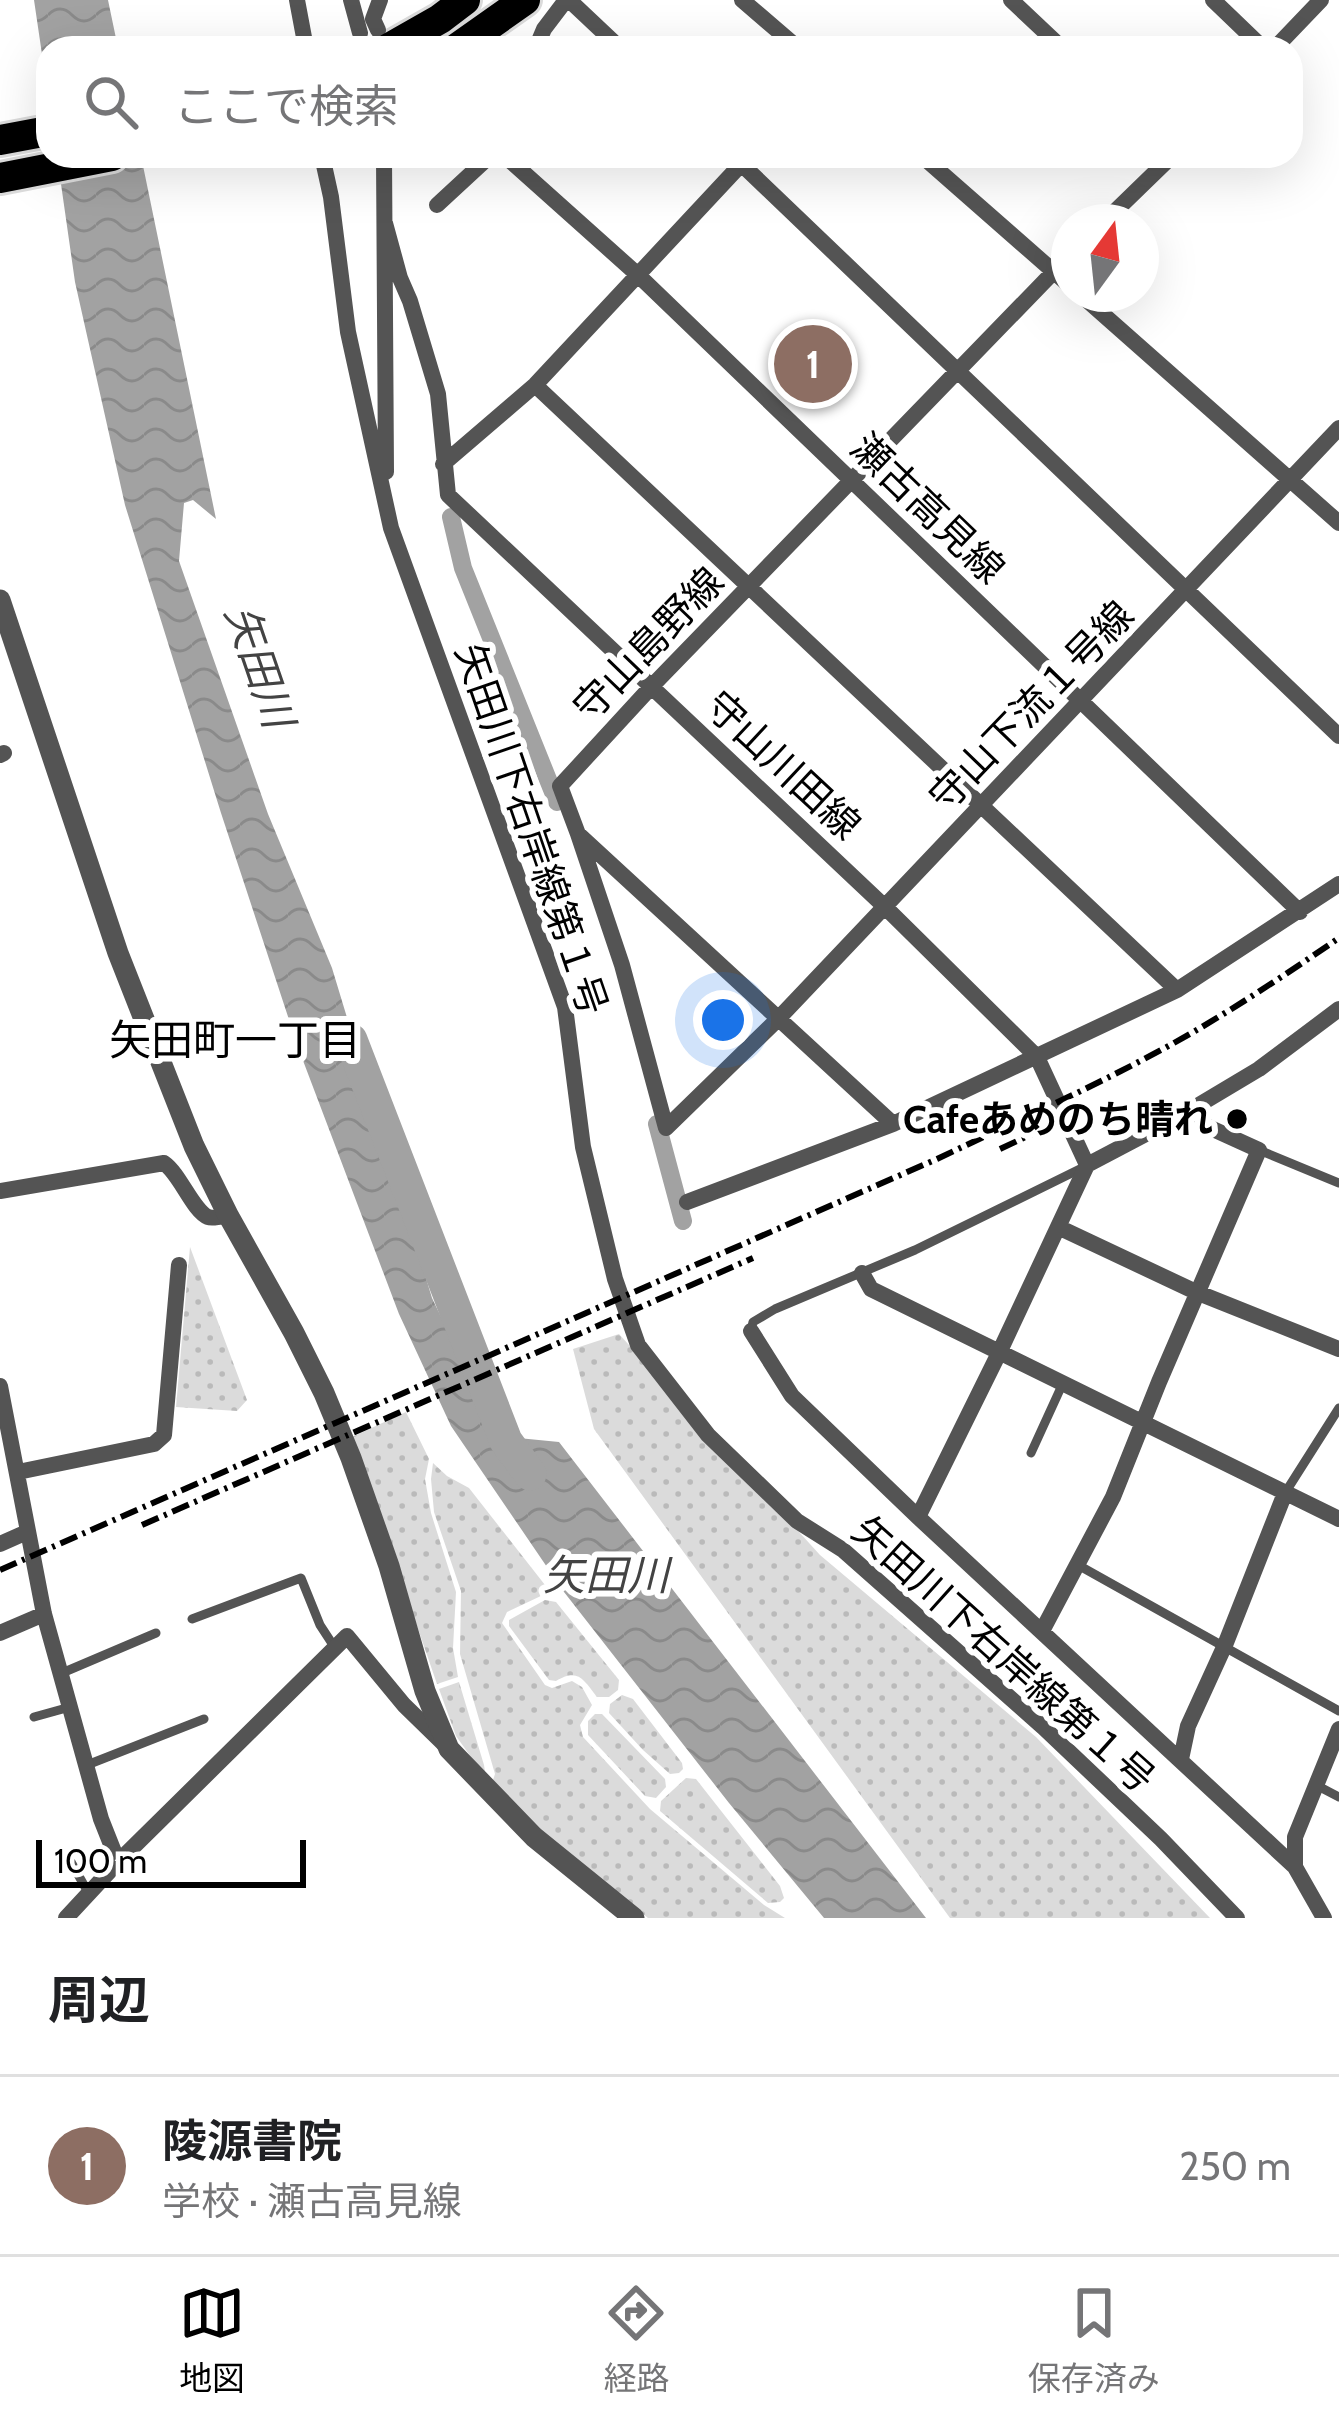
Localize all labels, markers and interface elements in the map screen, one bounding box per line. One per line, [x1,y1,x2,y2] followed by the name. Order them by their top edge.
[36,36,1303,168] search box
[78,69,144,135] icon: search
[174,79,399,133] text: ここで検索
[1051,204,1159,312] north arrow
[774,319,852,409] pin: 1
[841,423,1015,593] street label: 瀬古高見線
[563,557,733,731] street label: 守山島野線
[919,591,1143,821] street label: 守山下流１号線
[215,598,306,738] water label: 矢田川
[446,637,618,1021] street label: 矢田川下右岸線第１号
[695,681,871,849] street label: 守山川田線
[693,990,753,1050] your location
[109,1014,361,1066] district label: 矢田町一丁目
[903,1095,1213,1143] place label: Cafeあめのち晴れ
[1224,1106,1250,1132] marker: Cafeあめのち晴れ
[843,1506,1165,1802] street label: 矢田川下右岸線第１号
[543,1549,673,1601] water label: 矢田川
[36,1834,306,1887] scale bar
[54,1841,147,1881] text: 100 m
[48,1969,150,2031] text: 周辺
[162,2114,342,2168] text: 陵源書院
[80,2142,94,2190] text: 1
[1179,2142,1291,2190] text: 250 m
[162,2177,462,2225] text: 学校 · 瀬古高見線
[179,2280,245,2400] tab: 地図
[603,2280,669,2400] tab: 経路
[1028,2280,1160,2400] tab: 保存済み

